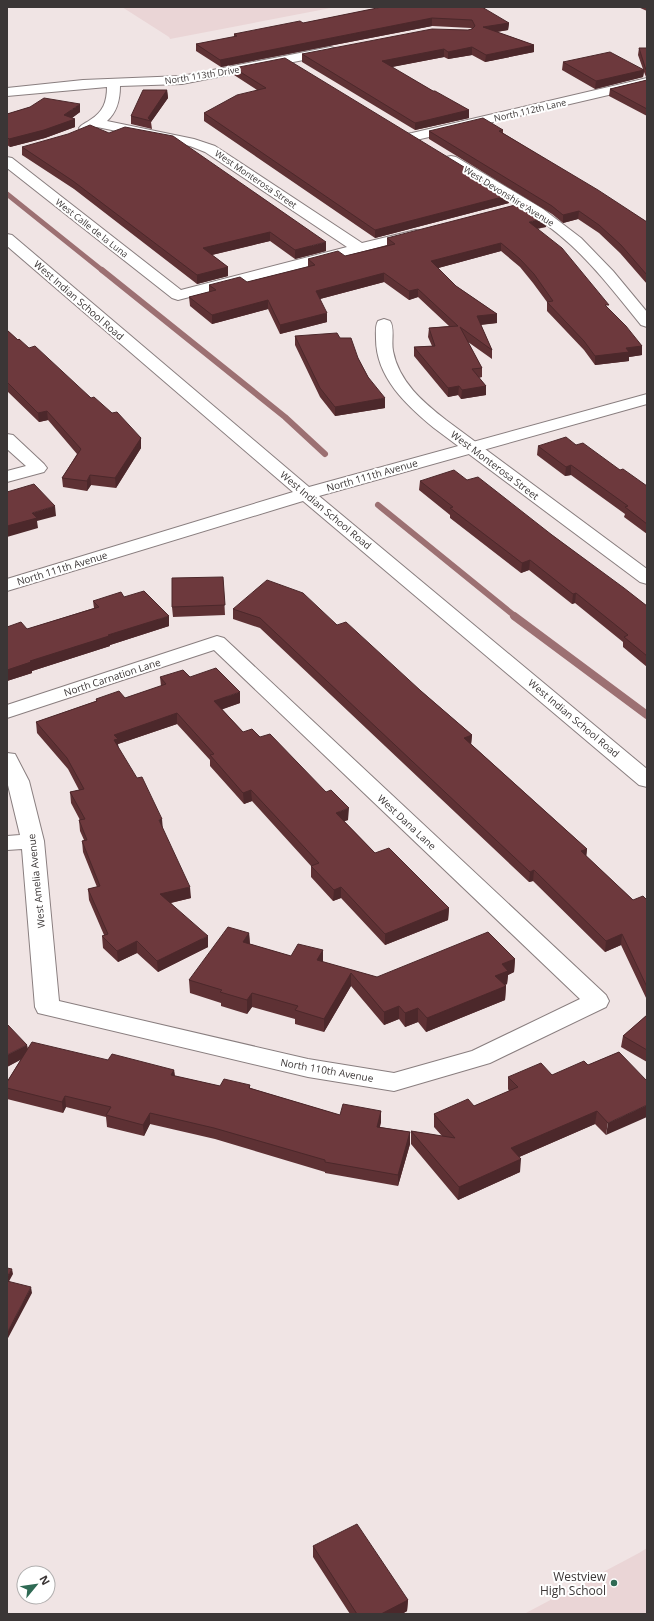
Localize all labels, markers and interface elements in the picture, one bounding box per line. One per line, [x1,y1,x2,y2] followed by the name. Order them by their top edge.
[164,63,240,87] street label: North 113th Drive
[493,95,567,125] street label: North 112th Lane
[212,147,300,211] street label: West Monterosa Street
[461,163,557,229] street label: West Devonshire Avenue
[53,195,131,261] street label: West Calle de la Luna
[31,257,127,343] street label: West Indian School Road
[448,427,542,503] street label: West Monterosa Street
[325,455,420,495] street label: North 111th Avenue
[277,468,375,552] street label: West Indian School Road
[15,547,109,588] street label: North 111th Avenue
[62,655,163,699] street label: North Carnation Lane
[525,676,623,760] street label: West Indian School Road
[375,791,440,853] street label: West Dana Lane
[24,833,48,929] street label: West Amelia Avenue
[279,1055,375,1085] street label: North 110th Avenue
[16,1565,56,1605] north arrow
[540,1568,607,1599] place label: Westview High School
[36,1572,54,1587] text: N
[609,1578,619,1588] marker: Westview High School

